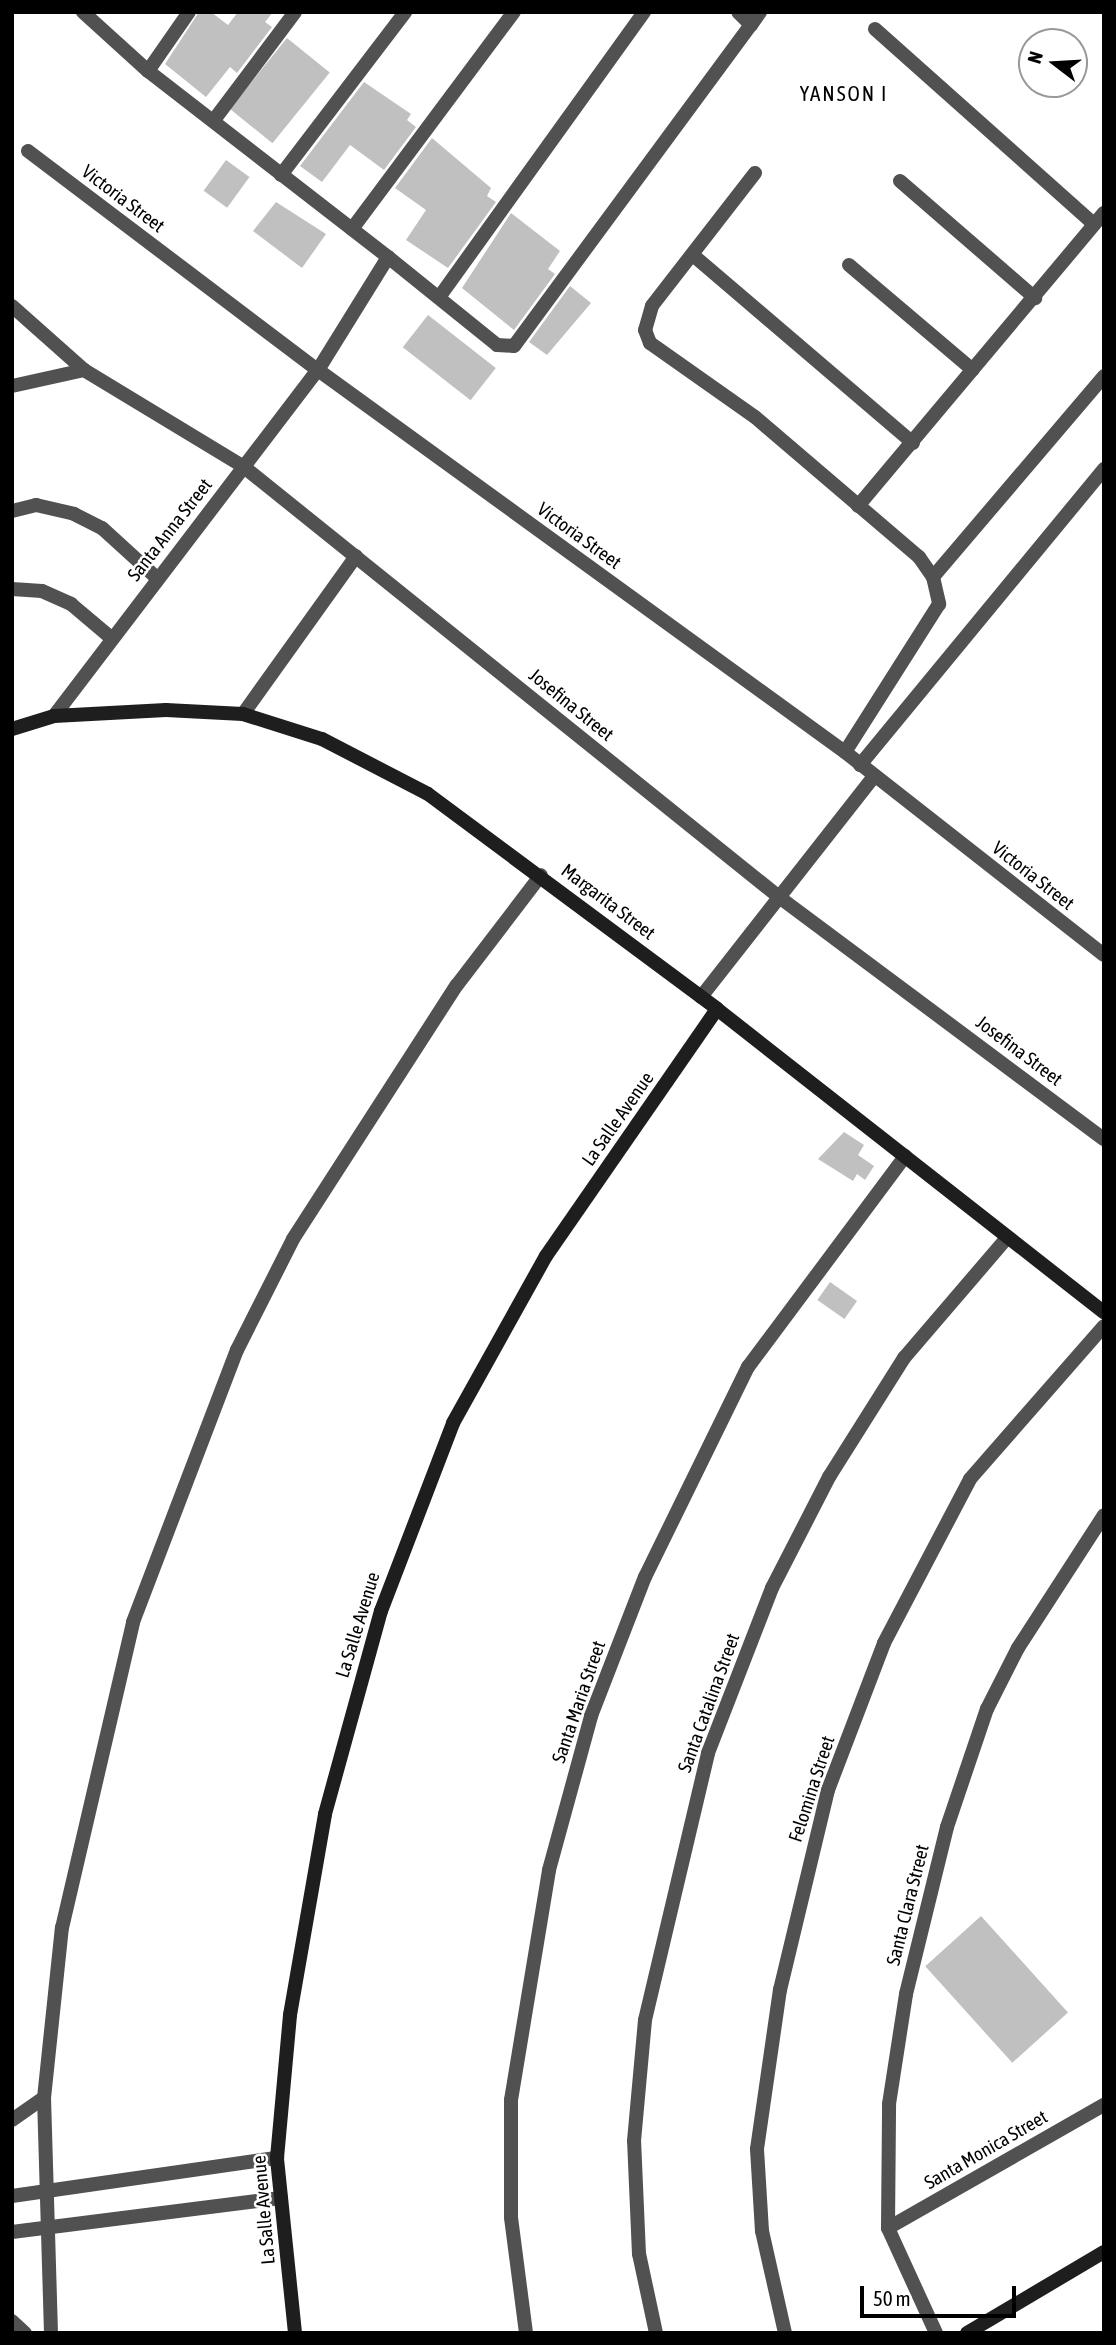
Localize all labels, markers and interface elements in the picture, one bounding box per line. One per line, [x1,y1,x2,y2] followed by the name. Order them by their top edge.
[1018,28,1088,98] north arrow
[1023,49,1047,66] text: N
[801,80,887,106] district label: YANSON I
[77,160,169,238] street label: Victoria Street
[123,474,217,586] street label: Santa Anna Street
[533,498,625,574] street label: Victoria Street
[524,664,618,746] street label: Josefina Street
[987,837,1079,915] street label: Victoria Street
[556,859,660,945] street label: Margarita Street
[971,1011,1067,1091] street label: Josefina Street
[577,1068,659,1170] street label: La Salle Avenue
[331,1569,385,1681] street label: La Salle Avenue
[673,1630,745,1776] street label: Santa Catalina Street
[547,1638,611,1766] street label: Santa Maria Street
[784,1733,840,1845] street label: Felomina Street
[882,1842,934,1968] street label: Santa Clara Street
[920,2106,1052,2194] street label: Santa Monica Street
[248,2155,280,2265] street label: La Salle Avenue
[864,2272,1020,2316] scale bar
[873,2286,911,2310] text: 50 m

